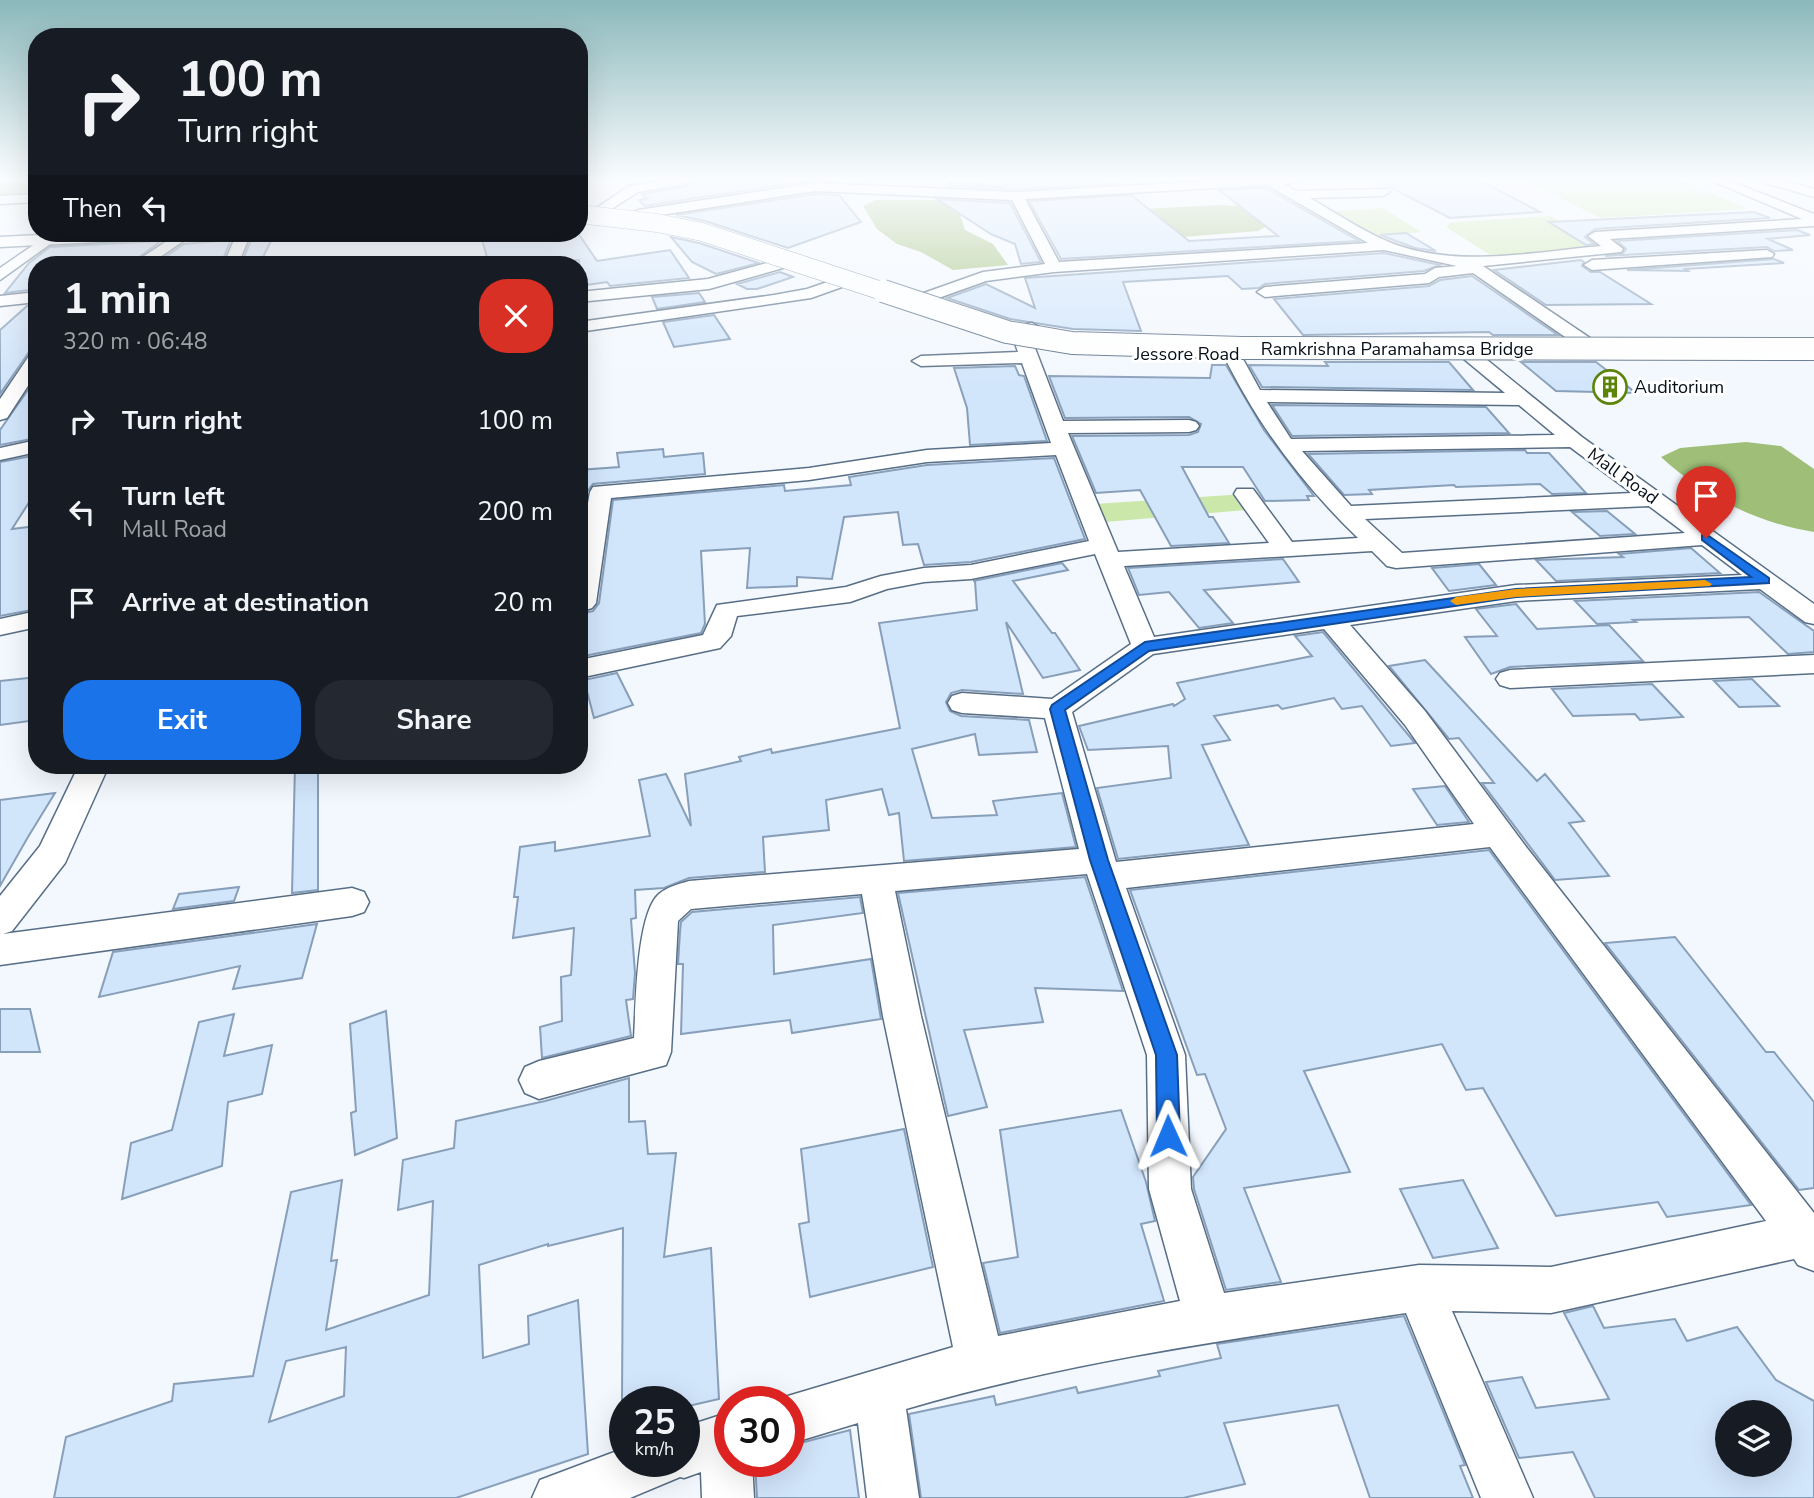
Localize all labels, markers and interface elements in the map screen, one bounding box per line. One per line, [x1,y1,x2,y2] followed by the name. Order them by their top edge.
[178,46,322,113] text: 100 m
[63,56,154,147] icon: right
[178,110,318,153] text: Turn right
[136,189,174,227] icon: left
[63,191,122,226] text: Then
[63,271,172,328] text: 1 min
[479,279,553,353] button: close
[63,326,208,357] text: 320 m · 06:48
[1261,337,1533,361] street label: Ramkrishna Paramahamsa Bridge
[1133,342,1240,366] street label: Jessore Road
[1591,368,1629,406] building icon: Auditorium
[1634,375,1724,399] place label: Auditorium
[63,402,101,440] icon: right
[122,403,241,438] text: Turn right
[477,403,553,438] text: 100 m
[1583,442,1663,510] street label: Mall Road
[1676,466,1736,538] pin
[1687,477,1725,515] icon: arrive
[122,479,225,514] text: Turn left
[63,493,101,531] icon: left
[477,494,553,529] text: 200 m
[122,514,227,545] text: Mall Road
[63,584,101,622] icon: arrive
[122,585,369,620] text: Arrive at destination
[493,585,553,620] text: 20 m
[63,680,301,760] button: Exit
[315,680,553,760] button: Share
[1131,1099,1205,1173] position arrow
[714,1386,805,1477] speed limit sign: 30
[633,1399,676,1446] text: 25
[1715,1400,1792,1477] map controls
[1715,1400,1792,1477] button: layers
[635,1437,674,1461] text: km/h

